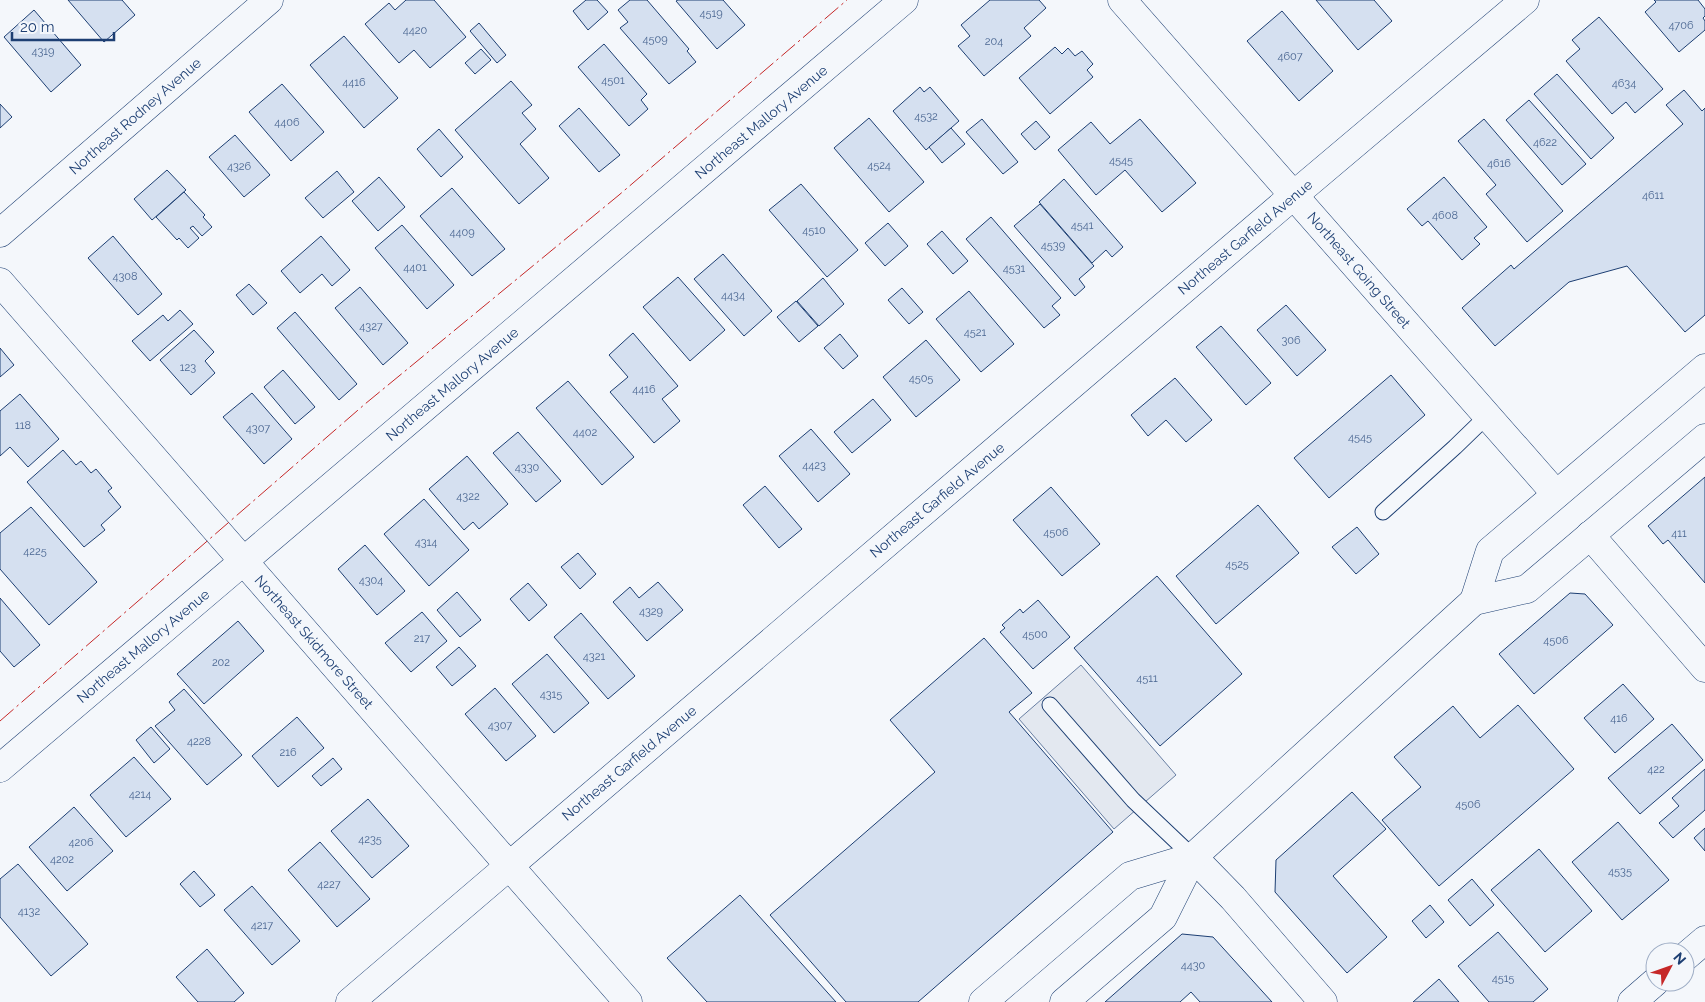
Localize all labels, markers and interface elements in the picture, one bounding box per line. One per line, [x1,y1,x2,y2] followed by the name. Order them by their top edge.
[699,7,723,20] house number: 4519
[12,10,115,42] scale bar
[20,18,55,36] text: 20 m
[1668,19,1694,32] house number: 4706
[403,24,428,37] house number: 4420
[642,33,668,46] house number: 4509
[985,35,1003,48] house number: 204
[31,45,55,58] house number: 4319
[1277,50,1303,63] house number: 4607
[66,54,204,178] street label: Northeast Rodney Avenue
[692,62,830,182] street label: Northeast Mallory Avenue
[601,74,625,87] house number: 4501
[342,76,366,89] house number: 4416
[1612,77,1636,90] house number: 4634
[914,110,938,123] house number: 4532
[274,116,300,129] house number: 4406
[1533,136,1557,149] house number: 4622
[1109,154,1133,167] house number: 4545
[1487,157,1511,170] house number: 4616
[867,159,891,172] house number: 4524
[227,160,251,173] house number: 4326
[1175,176,1315,298] street label: Northeast Garfield Avenue
[1642,189,1664,202] house number: 4611
[1304,209,1414,331] street label: Northeast Going Street
[1432,209,1458,222] house number: 4608
[1071,219,1094,232] house number: 4541
[802,224,826,237] house number: 4510
[449,226,475,239] house number: 4409
[1041,239,1065,252] house number: 4539
[403,261,427,274] house number: 4401
[1003,262,1026,275] house number: 4531
[112,270,138,283] house number: 4308
[721,289,745,302] house number: 4434
[359,320,383,333] house number: 4327
[383,324,521,444] street label: Northeast Mallory Avenue
[964,326,987,339] house number: 4521
[1281,334,1301,347] house number: 306
[180,361,196,374] house number: 123
[909,372,933,385] house number: 4505
[632,383,656,396] house number: 4416
[15,419,31,432] house number: 118
[246,422,270,435] house number: 4307
[573,426,598,439] house number: 4402
[1348,431,1372,444] house number: 4545
[867,439,1007,561] street label: Northeast Garfield Avenue
[802,459,826,472] house number: 4423
[515,461,540,474] house number: 4330
[456,490,480,503] house number: 4322
[1043,526,1069,539] house number: 4506
[1671,527,1687,540] house number: 411
[415,536,437,549] house number: 4314
[23,545,47,558] house number: 4225
[1225,558,1249,571] house number: 4525
[252,572,377,712] street label: Northeast Skidmore Street
[359,574,383,587] house number: 4304
[74,586,212,706] street label: Northeast Mallory Avenue
[639,605,663,618] house number: 4329
[1022,628,1048,641] house number: 4500
[414,632,430,645] house number: 217
[1543,634,1569,647] house number: 4506
[583,650,605,663] house number: 4321
[212,656,230,669] house number: 202
[1136,672,1158,685] house number: 4511
[540,688,562,701] house number: 4315
[559,702,699,824] street label: Northeast Garfield Avenue
[1610,712,1628,725] house number: 416
[488,719,512,732] house number: 4307
[187,735,211,748] house number: 4228
[279,746,297,759] house number: 216
[1647,763,1665,776] house number: 422
[129,788,151,801] house number: 4214
[1455,798,1481,811] house number: 4506
[358,833,382,846] house number: 4235
[68,836,94,849] house number: 4206
[50,853,74,866] house number: 4202
[1608,865,1632,878] house number: 4535
[317,878,341,891] house number: 4227
[18,905,40,918] house number: 4132
[251,919,273,932] house number: 4217
[1645,942,1695,992] north arrow
[1670,949,1689,968] text: N
[1181,959,1206,972] house number: 4430
[1492,972,1514,985] house number: 4515

